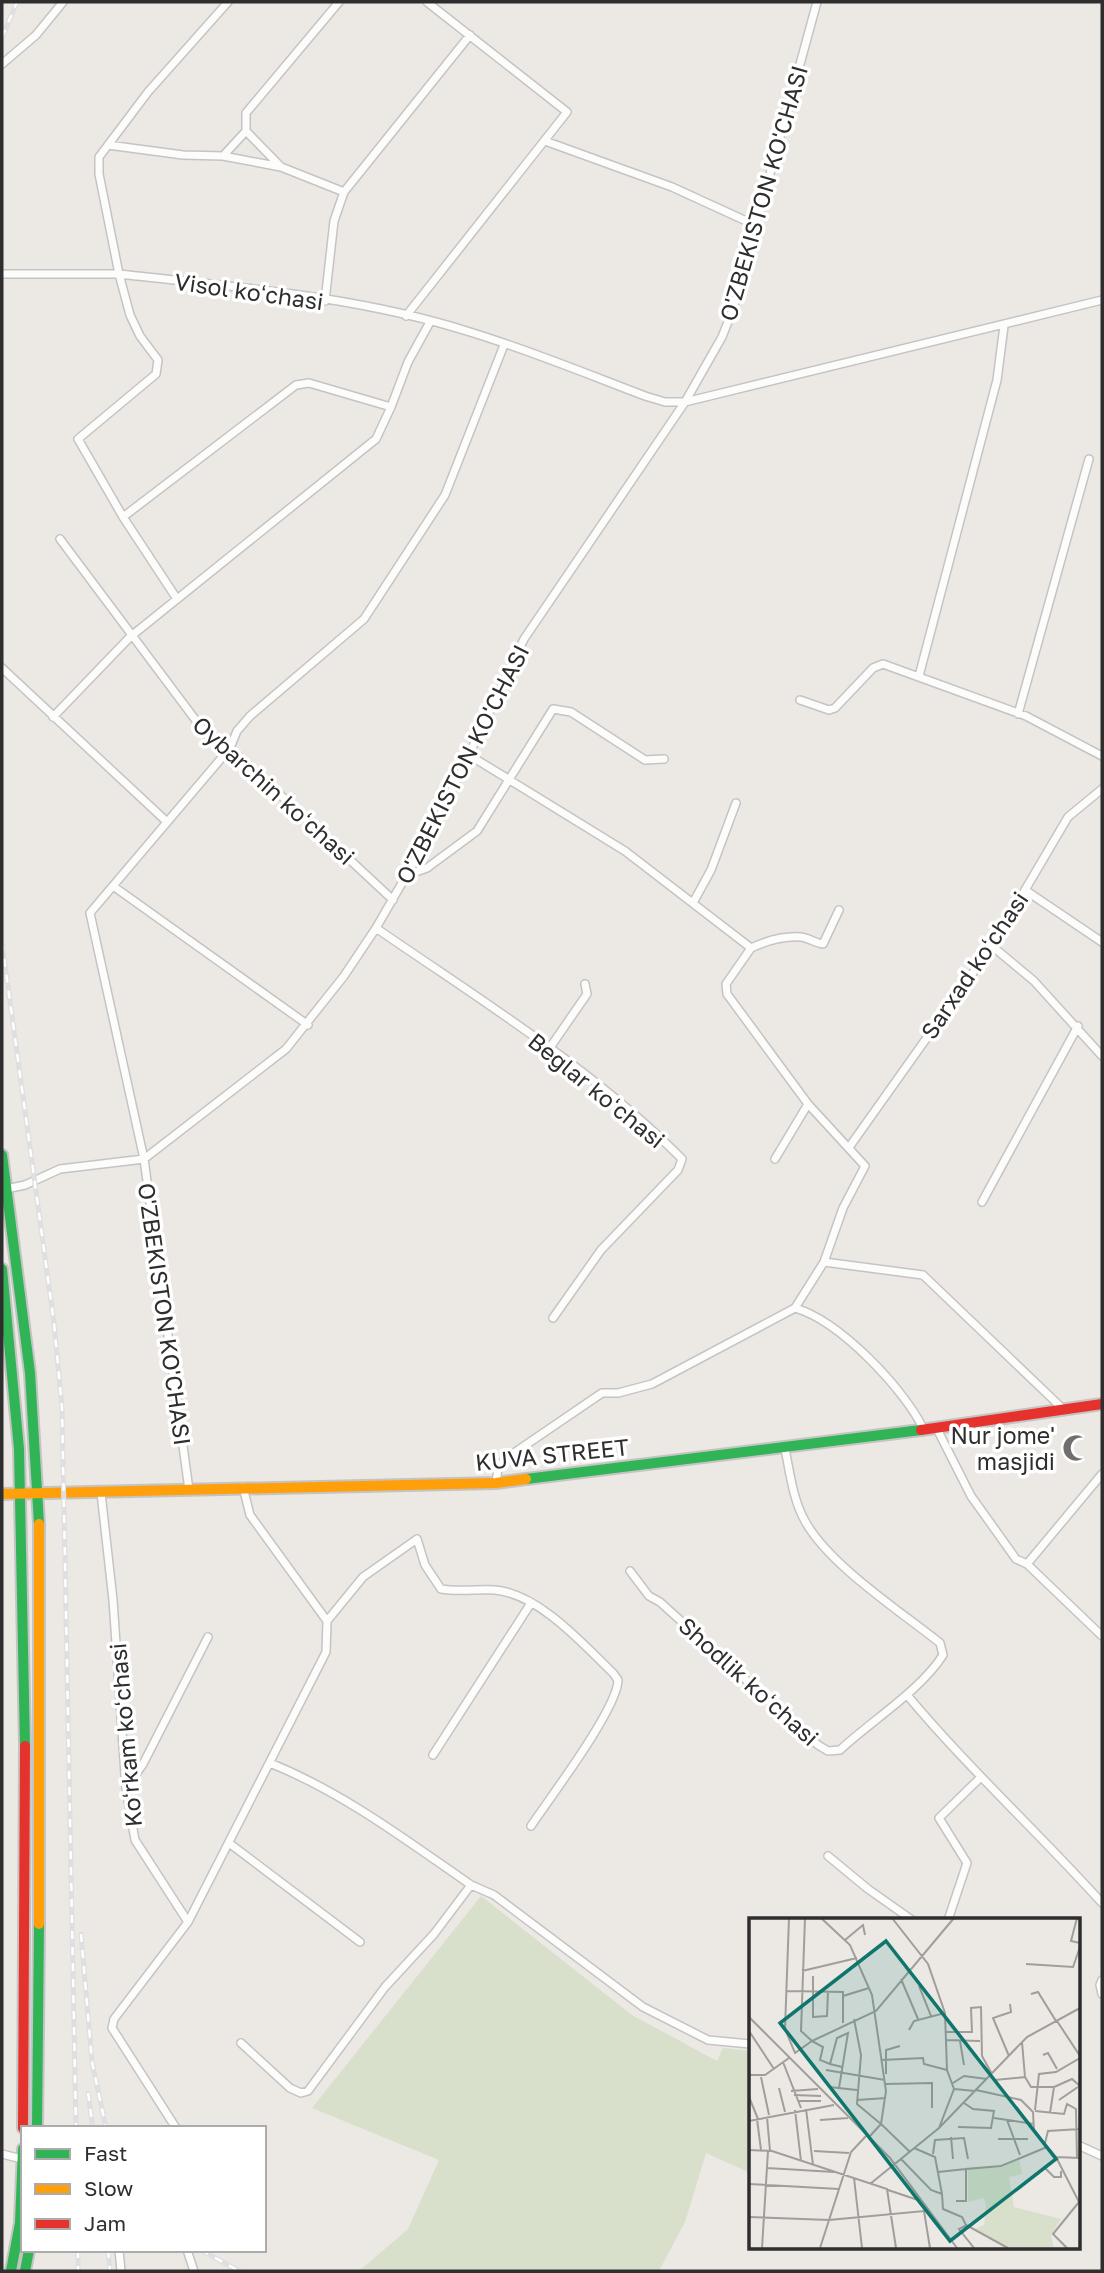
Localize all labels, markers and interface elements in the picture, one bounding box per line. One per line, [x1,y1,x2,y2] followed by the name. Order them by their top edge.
[713,62,813,324] street label: O'ZBEKISTON KO'CHASI
[173,267,325,315] street label: Visol koʻchasi
[389,640,535,888] street label: O'ZBEKISTON KO'CHASI
[187,710,361,870] street label: Oybarchin koʻchasi
[914,886,1034,1044] street label: Sarxad koʻchasi
[523,1026,671,1154] street label: Beglar koʻchasi
[133,1181,197,1447] street label: O'ZBEKISTON KO'CHASI
[950,1421,1055,1475] place label: Nur jome' masjidi
[474,1432,630,1476] street label: KUVA STREET
[1061,1433,1091,1463] mosque icon: Nur jome' masjidi
[673,1611,825,1751] street label: Shodlik koʻchasi
[103,1642,147,1828] street label: Koʻrkam koʻchasi
[749,1918,1080,2248] inset map
[21,2126,266,2252] legend
[84,2140,127,2166] text: Fast
[84,2175,133,2201] text: Slow
[84,2210,126,2236] text: Jam

